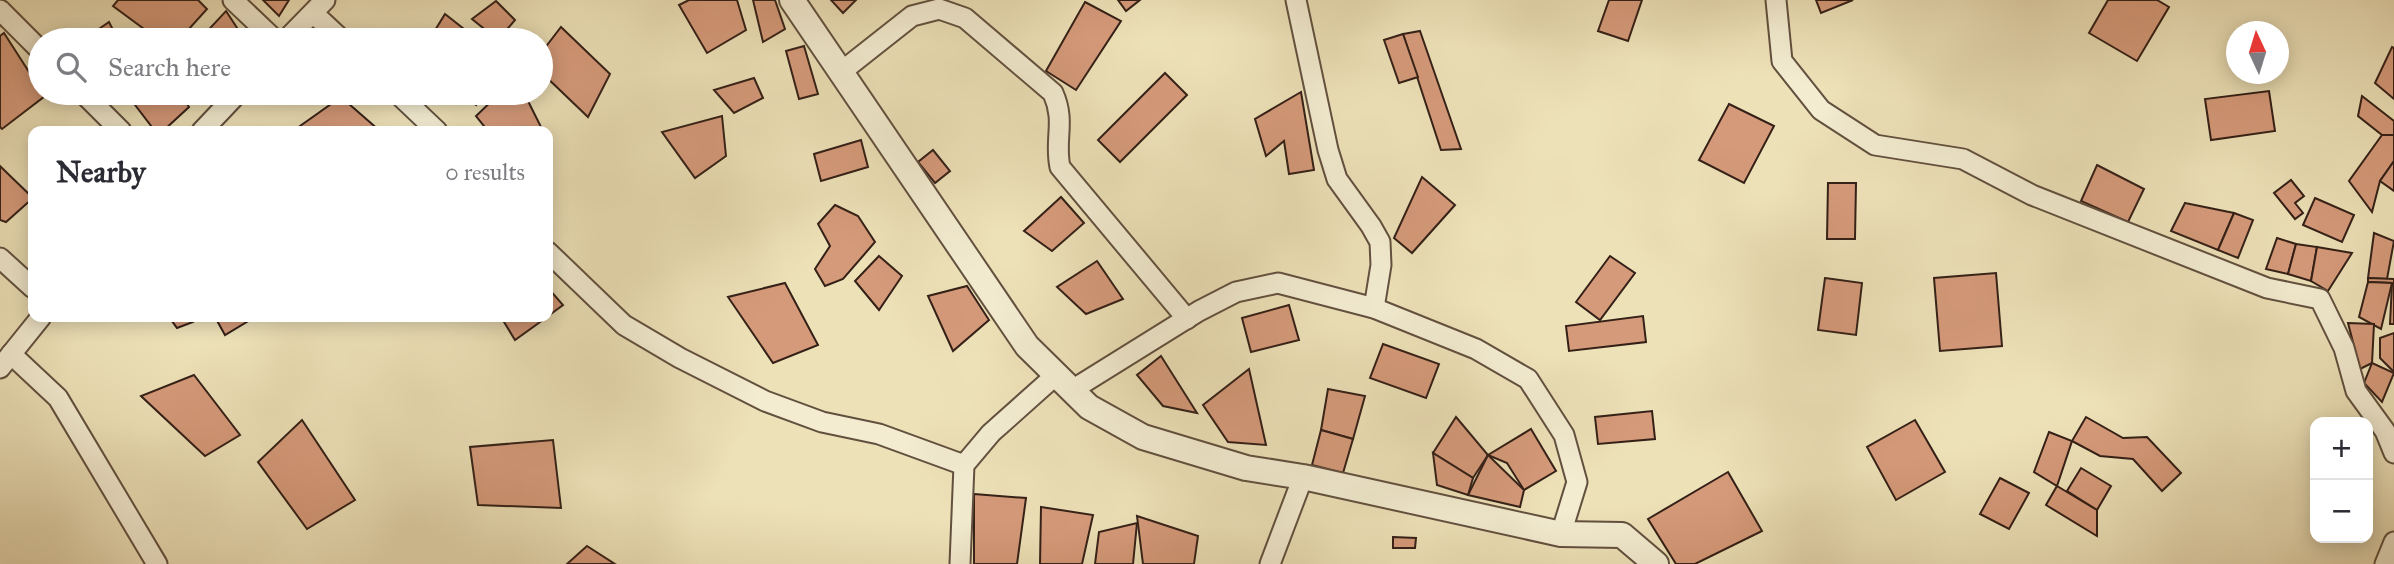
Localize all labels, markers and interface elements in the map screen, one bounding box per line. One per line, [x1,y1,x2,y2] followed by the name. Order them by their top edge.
[2226,21,2289,84] north arrow
[28,28,553,105] search box
[52,48,90,86] icon: search
[108,51,231,83] text: Search here
[56,154,146,190] text: Nearby
[445,158,525,186] text: 0 results
[2310,417,2373,543] map controls
[2310,417,2373,480] button: +
[2310,480,2373,543] button: −

